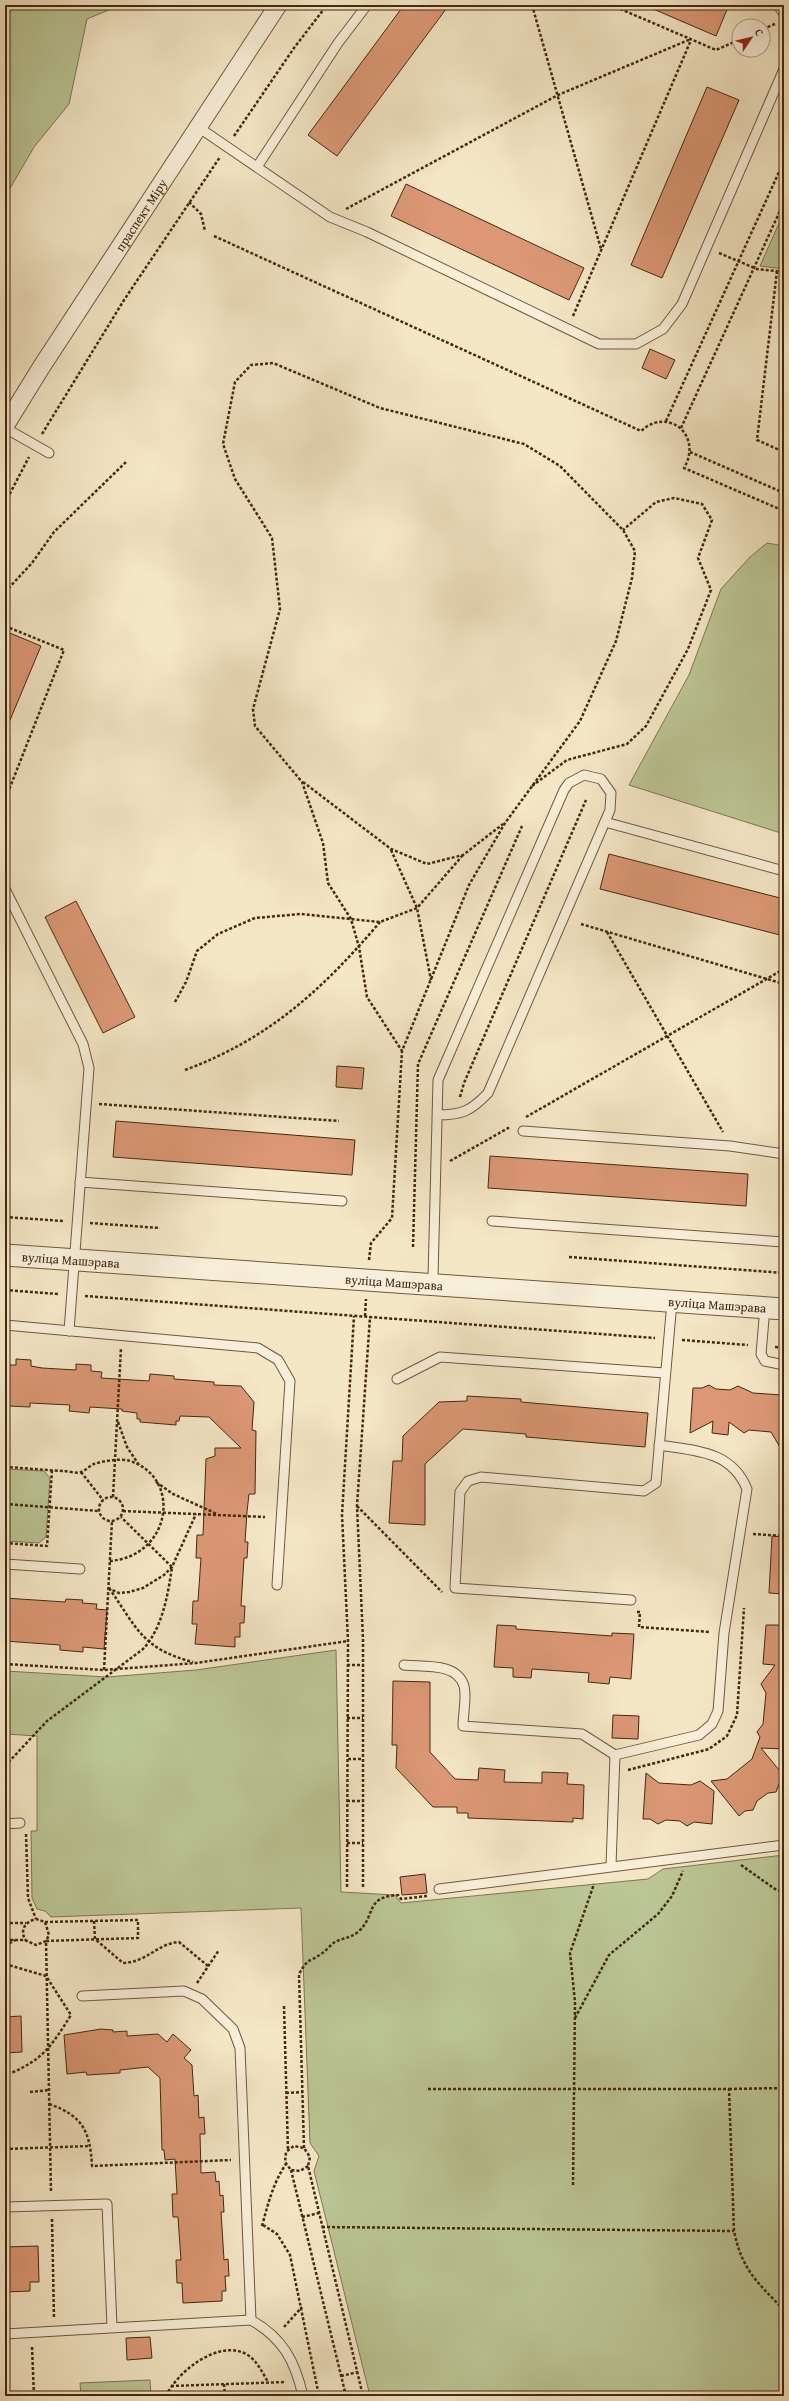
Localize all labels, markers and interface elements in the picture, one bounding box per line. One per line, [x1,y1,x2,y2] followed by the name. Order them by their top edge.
[731,18,771,58] north arrow
[751,25,768,39] text: С
[110,175,172,255] street label: праспект Міру
[21,1247,121,1272] street label: вуліца Машэрава
[344,1269,445,1295] street label: вуліца Машэрава
[668,1291,768,1317] street label: вуліца Машэрава

